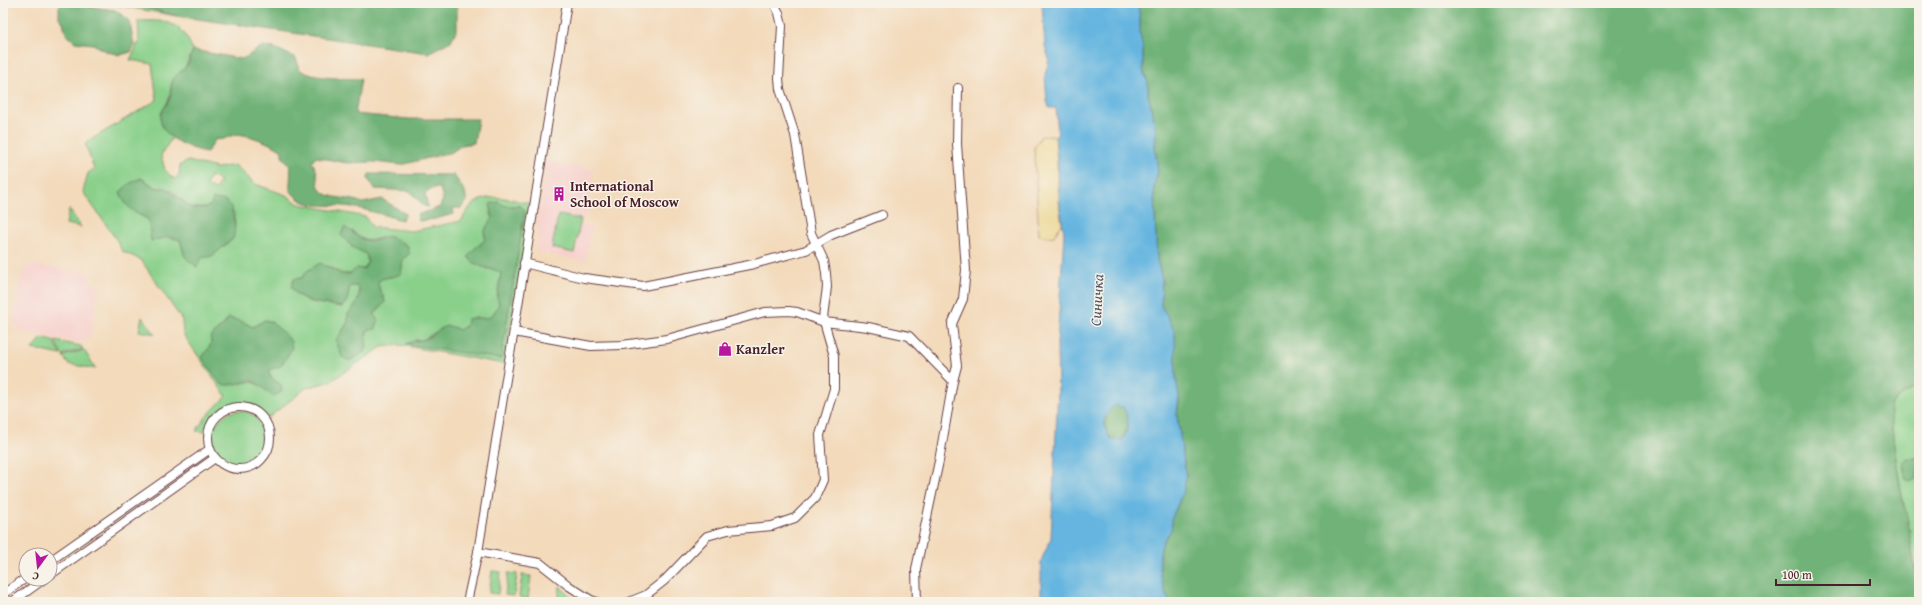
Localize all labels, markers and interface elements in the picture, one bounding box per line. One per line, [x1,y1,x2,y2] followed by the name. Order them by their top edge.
[570,176,680,212] place label: International School of Moscow
[551,186,567,202] building icon: International School of Moscow
[1085,273,1108,326] water label: Синичка
[736,339,785,359] place label: Kanzler
[717,341,733,357] shop icon: Kanzler
[18,547,58,587] north arrow
[1776,561,1870,587] scale bar
[1782,566,1812,583] text: 100 m
[30,568,40,585] text: С

